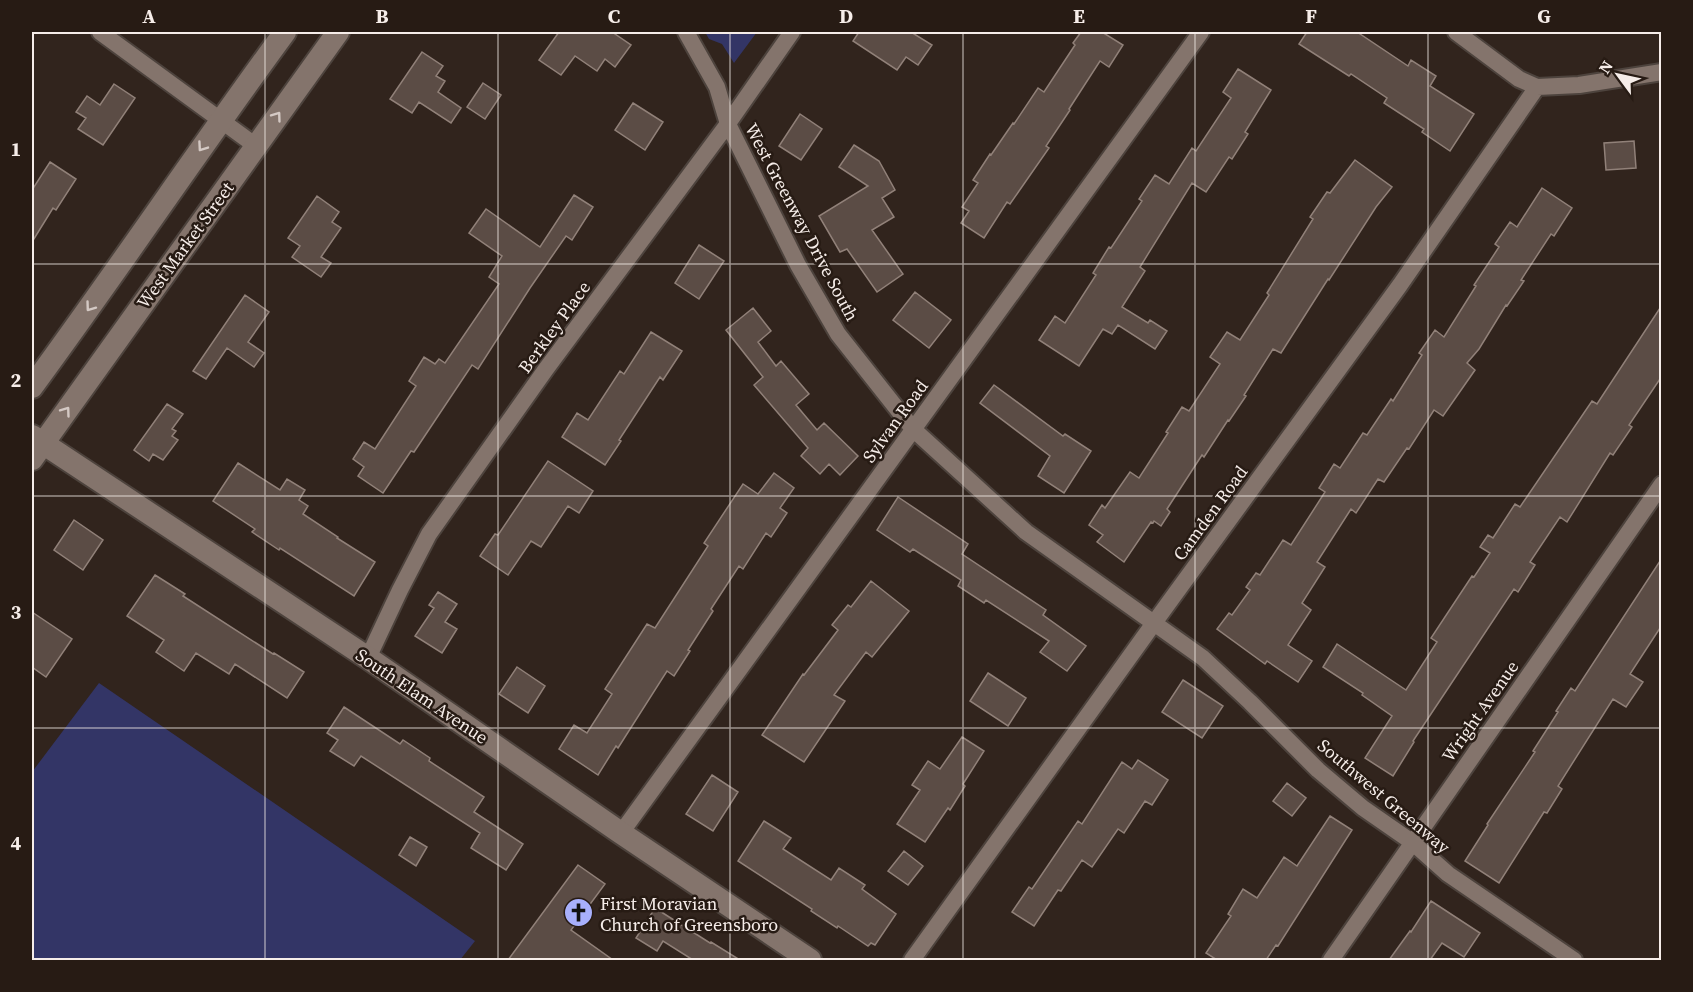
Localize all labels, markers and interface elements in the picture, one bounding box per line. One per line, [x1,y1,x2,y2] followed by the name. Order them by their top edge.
[142,2,156,30] text: A
[375,2,389,30] text: B
[608,2,620,30] text: C
[839,2,853,30] text: D
[1073,2,1085,30] text: E
[1305,2,1317,30] text: F
[1537,2,1551,30] text: G
[1588,45,1648,105] north arrow
[1593,56,1618,78] text: N
[270,112,281,123] one-way arrow
[739,119,865,326] street label: West Greenway Drive South
[11,135,21,163] text: 1
[198,141,209,152] one-way arrow
[131,177,239,313] street label: West Market Street
[512,276,596,378] street label: Berkley Place
[86,301,97,312] one-way arrow
[11,366,22,394] text: 2
[856,375,934,467] street label: Sylvan Road
[59,407,70,418] one-way arrow
[1167,460,1253,566] street label: Camden Road
[11,598,22,626] text: 3
[351,642,493,750] street label: South Elam Avenue
[1436,655,1524,767] street label: Wright Avenue
[1312,733,1456,859] street label: Southwest Greenway
[11,829,22,857] text: 4
[600,891,778,937] place label: First Moravian Church of Greensboro
[563,897,595,929] church icon: First Moravian Church of Greensboro

